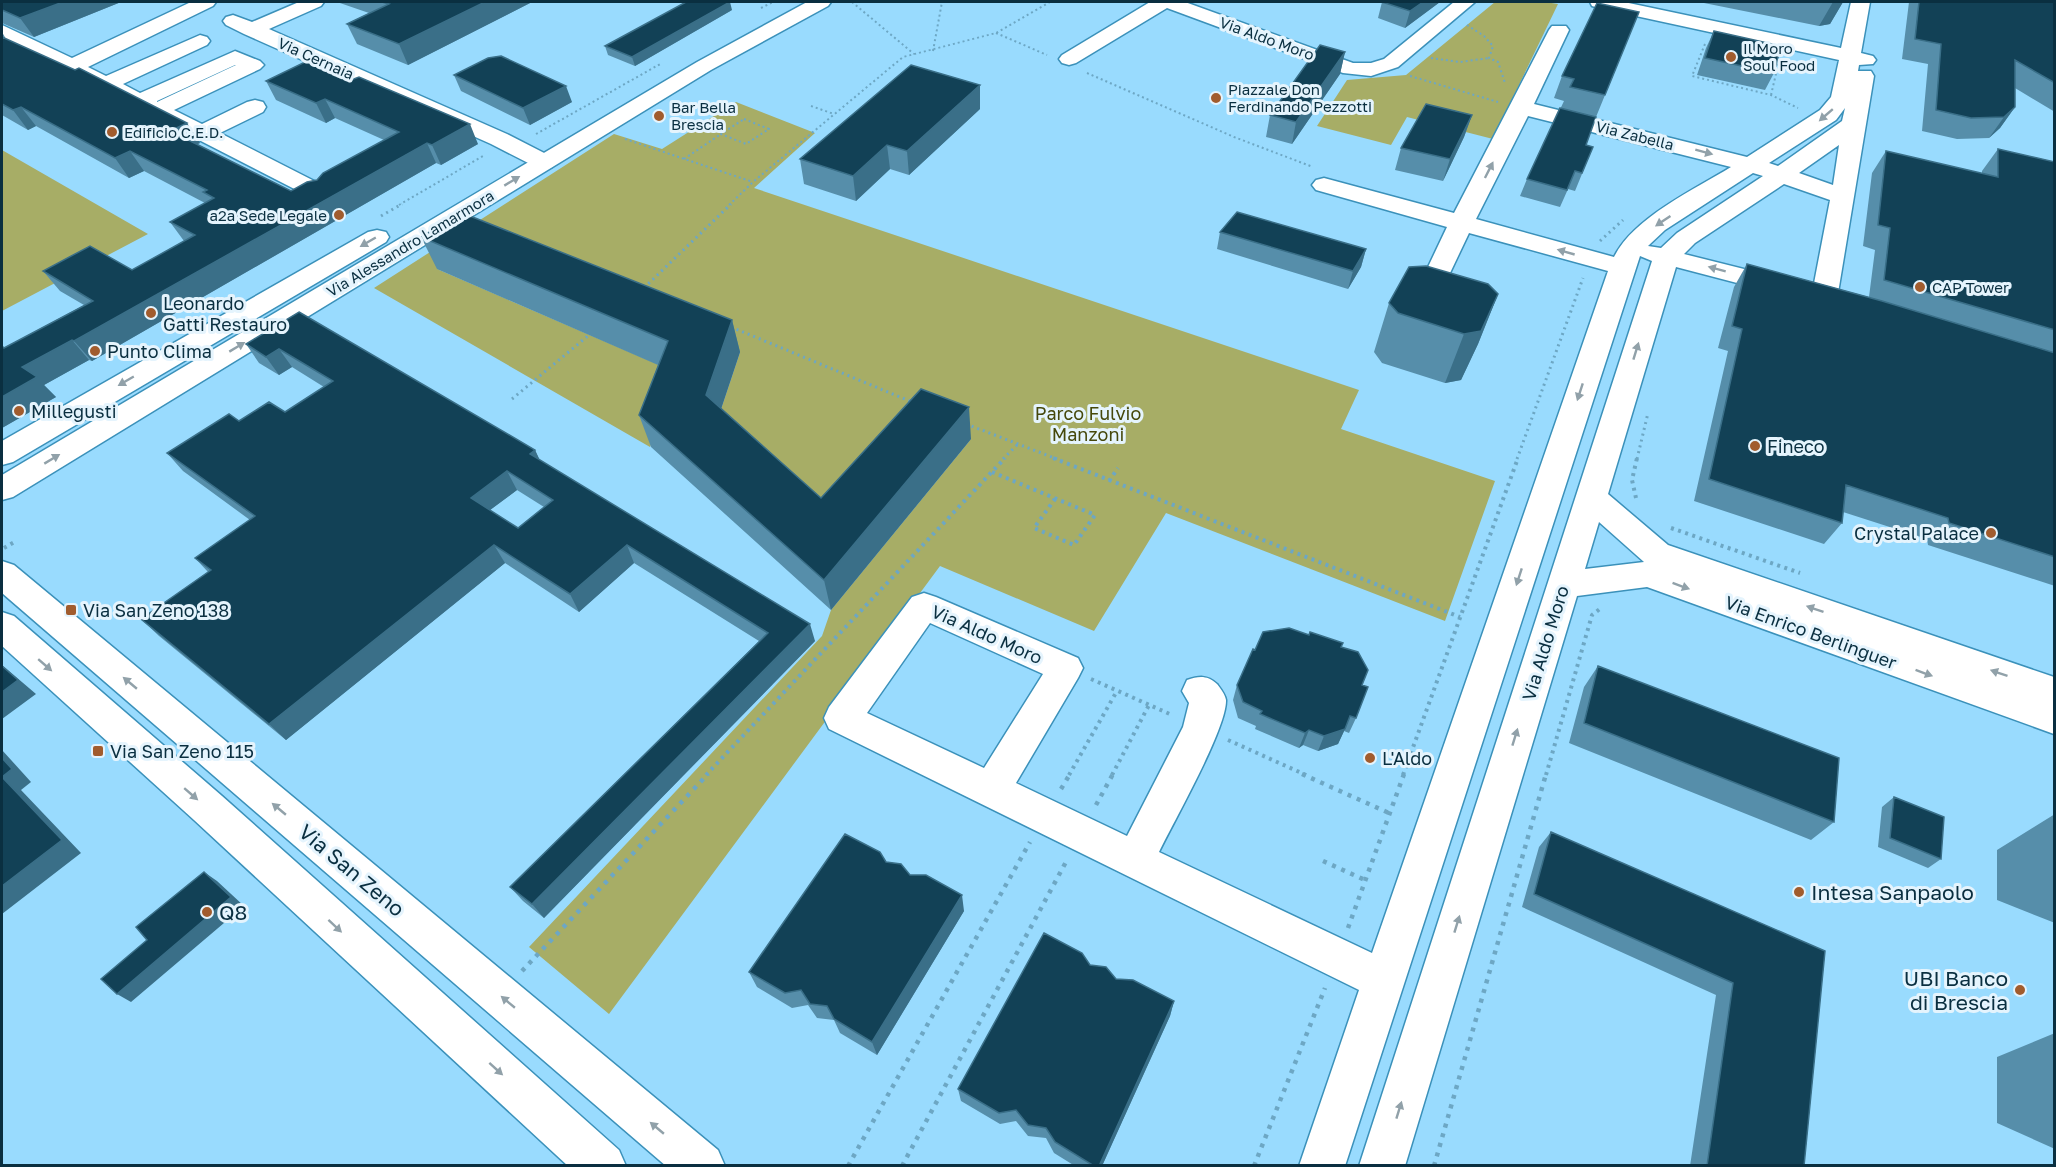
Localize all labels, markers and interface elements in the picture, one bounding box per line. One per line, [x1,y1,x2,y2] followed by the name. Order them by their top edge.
[1217,13,1317,63] street label: Via Aldo Moro
[275,33,357,83] street label: Via Cernaia
[1743,39,1815,74] place label: Il Moro Soul Food
[1724,50,1738,64] marker: Il Moro Soul Food
[1228,80,1372,115] place label: Piazzale Don Ferdinando Pezzotti
[1209,91,1223,105] marker: Piazzale Don Ferdinando Pezzotti
[671,98,736,133] place label: Bar Bella Brescia
[1818,108,1834,121] one-way arrow
[652,109,666,123] marker: Bar Bella Brescia
[1594,117,1676,153] street label: Via Zabella
[124,123,223,141] place label: Edificio C.E.D.
[105,125,119,139] marker: Edificio C.E.D.
[1695,148,1713,157] one-way arrow
[1484,161,1494,178] one-way arrow
[504,176,520,187] one-way arrow
[323,186,497,300] street label: Via Alessandro Lamarmora
[209,206,327,224] place label: a2a Sede Legale
[332,208,346,222] marker: a2a Sede Legale
[1654,215,1671,226] one-way arrow
[359,237,376,247] one-way arrow
[1557,246,1575,256] one-way arrow
[1707,264,1726,274] one-way arrow
[1932,278,2009,296] place label: CAP Tower
[1913,280,1927,294] marker: CAP Tower
[163,292,287,335] place label: Leonardo Gatti Restauro
[144,306,158,320] marker: Leonardo Gatti Restauro
[107,340,212,362] place label: Punto Clima
[229,342,246,352] one-way arrow
[1631,342,1641,360] one-way arrow
[88,344,102,358] marker: Punto Clima
[118,376,135,386] one-way arrow
[1575,383,1585,401] one-way arrow
[31,400,117,422] place label: Millegusti
[1035,402,1141,445] park label: Parco Fulvio Manzoni
[12,404,26,418] marker: Millegusti
[1767,435,1825,457] place label: Fineco
[1748,439,1762,453] marker: Fineco
[44,453,60,464] one-way arrow
[1854,522,1979,544] place label: Crystal Palace
[1984,526,1998,540] marker: Crystal Palace
[1513,568,1523,586] one-way arrow
[1673,581,1691,591] one-way arrow
[1517,583,1573,703] street label: Via Aldo Moro
[1722,591,1900,673] street label: Via Enrico Berlinguer
[83,599,229,621] place label: Via San Zeno 138
[928,600,1046,668] street label: Via Aldo Moro
[64,603,78,617] marker: Via San Zeno 138
[1806,603,1824,613] one-way arrow
[37,658,52,671] one-way arrow
[1990,667,2008,677] one-way arrow
[1915,668,1933,678] one-way arrow
[123,677,138,690] one-way arrow
[1511,728,1520,746] one-way arrow
[110,740,254,762] place label: Via San Zeno 115
[91,744,105,758] marker: Via San Zeno 115
[1382,747,1432,769] place label: L'Aldo
[1363,751,1377,765] marker: L'Aldo
[184,787,199,801] one-way arrow
[271,802,287,815] one-way arrow
[294,818,410,922] street label: Via San Zeno
[1811,879,1974,905] place label: Intesa Sanpaolo
[1792,885,1806,899] marker: Intesa Sanpaolo
[219,899,247,925] place label: Q8
[200,905,214,919] marker: Q8
[1453,914,1462,932] one-way arrow
[328,918,342,932] one-way arrow
[1904,965,2008,1015] place label: UBI Banco di Brescia
[2013,983,2027,997] marker: UBI Banco di Brescia
[501,996,516,1009] one-way arrow
[489,1062,503,1076] one-way arrow
[1395,1101,1404,1119] one-way arrow
[650,1122,665,1135] one-way arrow

